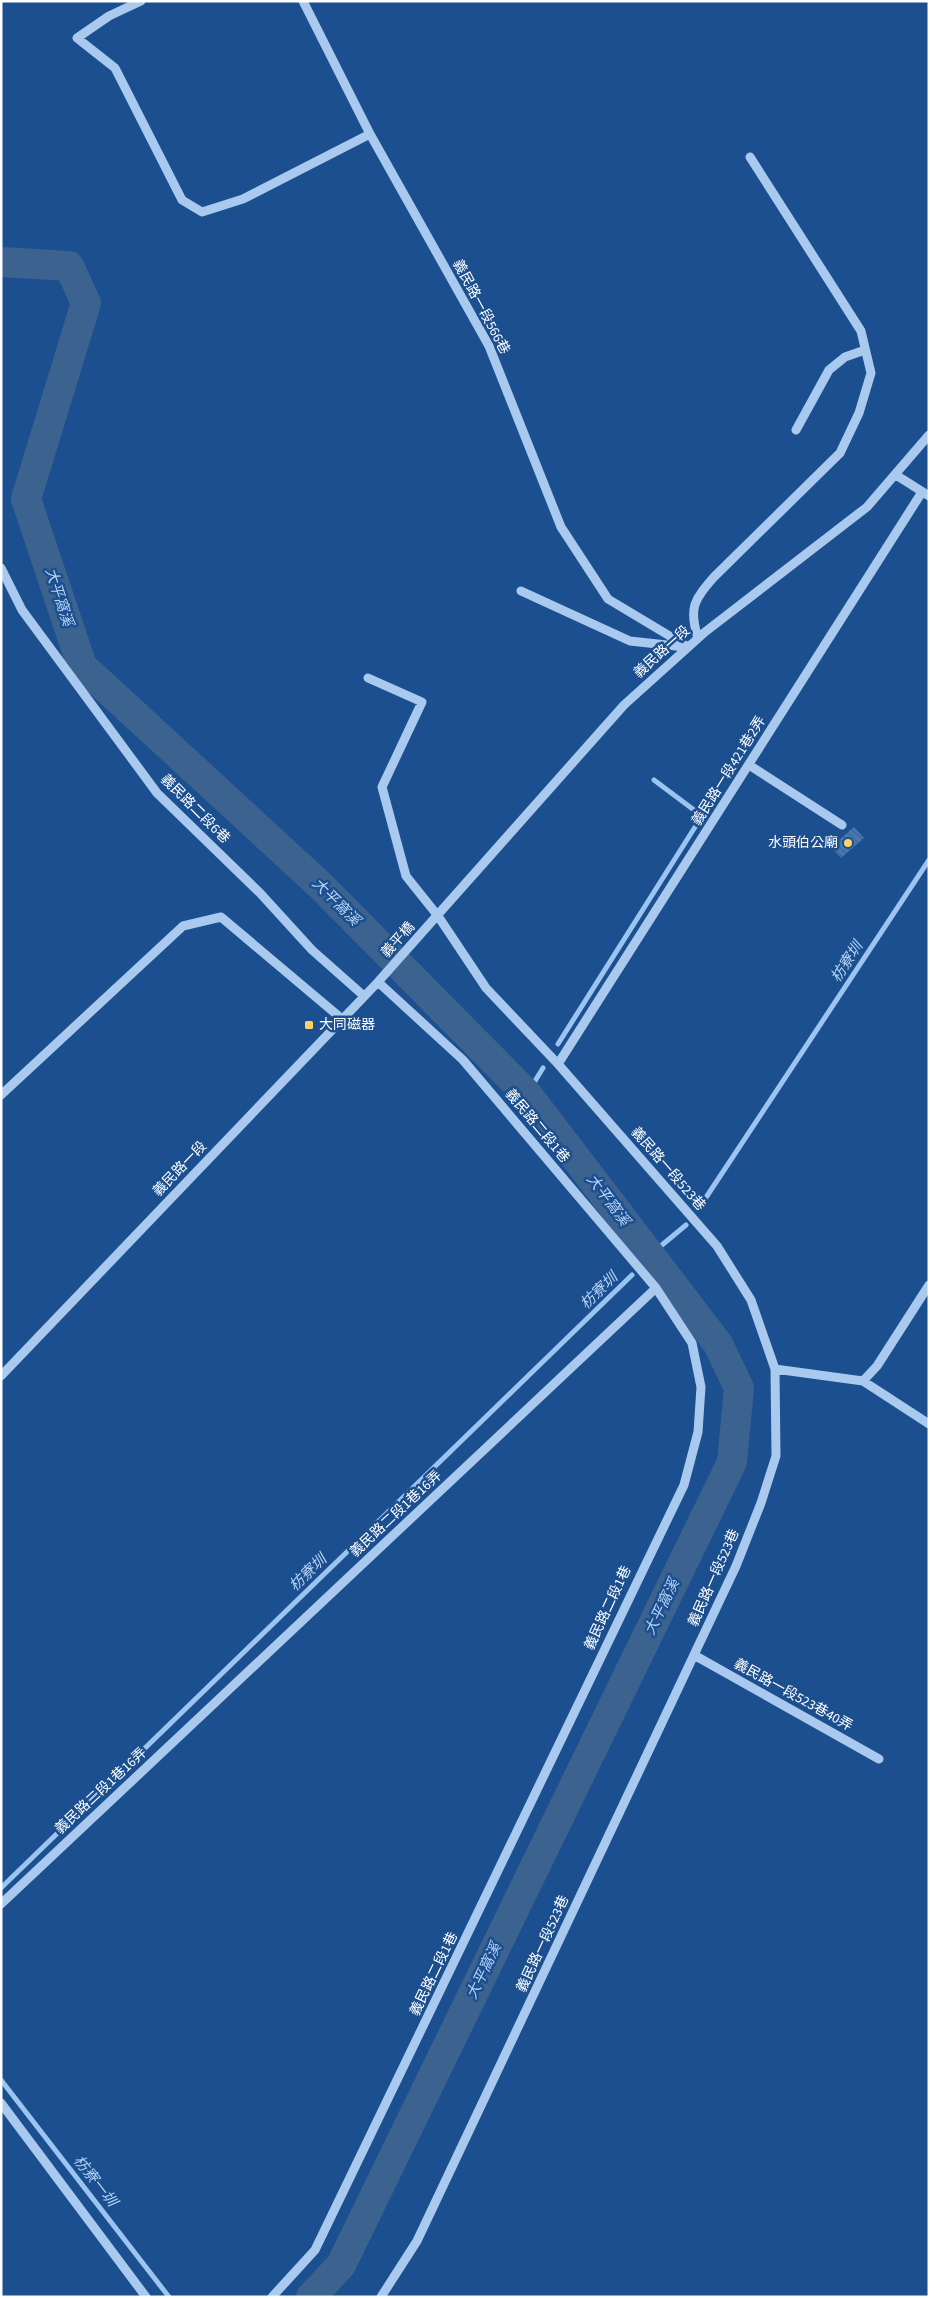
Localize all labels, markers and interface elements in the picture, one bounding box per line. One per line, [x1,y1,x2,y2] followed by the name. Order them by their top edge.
[448,256,514,358] street label: 義民路一段566巷
[40,565,79,631] water label: 大平窩溪
[629,621,695,683] street label: 義民路一段
[687,712,771,830] street label: 義民路一段421巷2弄
[156,770,234,848] street label: 義民路二段6巷
[768,833,838,853] place label: 水頭伯公廟
[842,837,854,849] marker: 水頭伯公廟
[307,873,366,932] water label: 大平窩溪
[377,918,419,962] street label: 義平橋
[826,936,869,987] water label: 枋寮圳
[319,1015,375,1035] place label: 大同磁器
[303,1019,315,1031] marker: 大同磁器
[500,1085,574,1167] street label: 義民路二段1巷
[626,1123,710,1215] street label: 義民路一段523巷
[148,1137,212,1201] street label: 義民路一段
[582,1170,636,1232] water label: 大平窩溪
[576,1266,624,1314] water label: 枋寮圳
[346,1466,446,1562] street label: 義民路二段1巷16弄
[684,1526,744,1630] street label: 義民路一段523巷
[285,1548,333,1596] water label: 枋寮圳
[580,1563,636,1653] street label: 義民路二段1巷
[639,1574,685,1639] water label: 大平窩溪
[730,1654,856,1736] street label: 義民路一段523巷40弄
[51,1743,151,1839] street label: 義民路二段1巷16弄
[512,1892,574,1996] street label: 義民路一段523巷
[405,1929,463,2019] street label: 義民路二段1巷
[461,1938,507,2003] water label: 大平窩溪
[68,2151,123,2213] water label: 枋寮一圳

